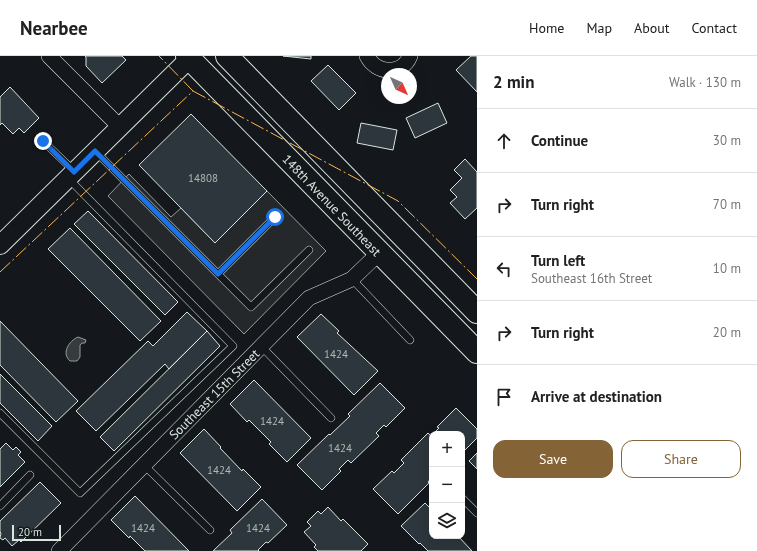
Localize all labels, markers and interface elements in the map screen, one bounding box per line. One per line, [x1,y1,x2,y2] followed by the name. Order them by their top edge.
[20,16,88,40] text: Nearbee
[529,19,564,37] text: Home
[586,19,612,37] text: Map
[634,19,670,37] text: About
[692,19,737,37] text: Contact
[381,68,417,104] north arrow
[493,71,534,93] text: 2 min
[669,74,741,91] text: Walk · 130 m
[493,130,515,152] icon: ahead
[531,131,588,150] text: Continue
[34,132,52,150] route end
[713,132,741,149] text: 30 m
[279,151,385,260] street label: 148th Avenue Southeast
[188,171,218,185] house number: 14808
[493,194,515,216] icon: right
[531,195,594,214] text: Turn right
[713,196,741,213] text: 70 m
[266,208,284,226] route start
[531,251,585,270] text: Turn left
[493,258,515,280] icon: left
[713,260,741,277] text: 10 m
[531,270,652,287] text: Southeast 16th Street
[493,322,515,344] icon: right
[531,323,594,342] text: Turn right
[713,324,741,341] text: 20 m
[166,345,264,443] street label: Southeast 15th Street
[324,347,348,361] house number: 1424
[493,386,515,408] icon: arrive
[531,387,662,406] text: Arrive at destination
[260,414,284,428] house number: 1424
[429,431,465,539] map controls
[429,431,465,467] button: +
[493,440,613,478] button: Save
[621,440,741,478] button: Share
[328,441,352,455] house number: 1424
[207,463,231,477] house number: 1424
[429,467,465,503] button: −
[429,503,465,539] button: layers
[131,521,155,535] house number: 1424
[246,521,270,535] house number: 1424
[12,523,61,542] scale bar
[18,525,42,539] text: 20 m

